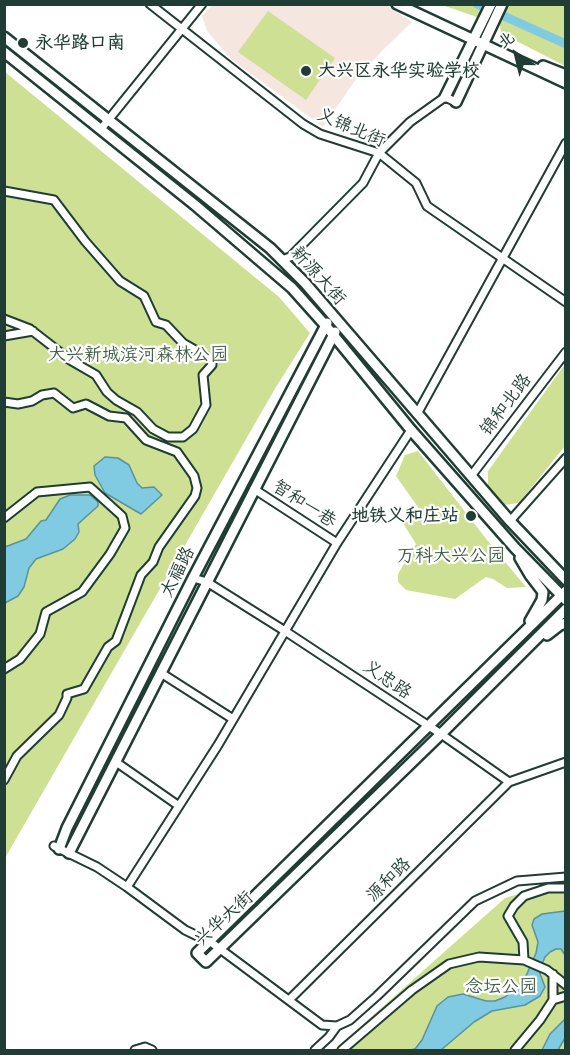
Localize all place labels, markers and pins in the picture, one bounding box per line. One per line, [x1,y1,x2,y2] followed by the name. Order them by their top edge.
[35,32,125,54] place label: 永华路口南
[16,36,30,50] marker: 永华路口南
[318,60,480,82] place label: 大兴区永华实验学校
[299,64,313,78] marker: 大兴区永华实验学校
[351,505,459,527] place label: 地铁义和庄站
[464,509,478,523] marker: 地铁义和庄站

